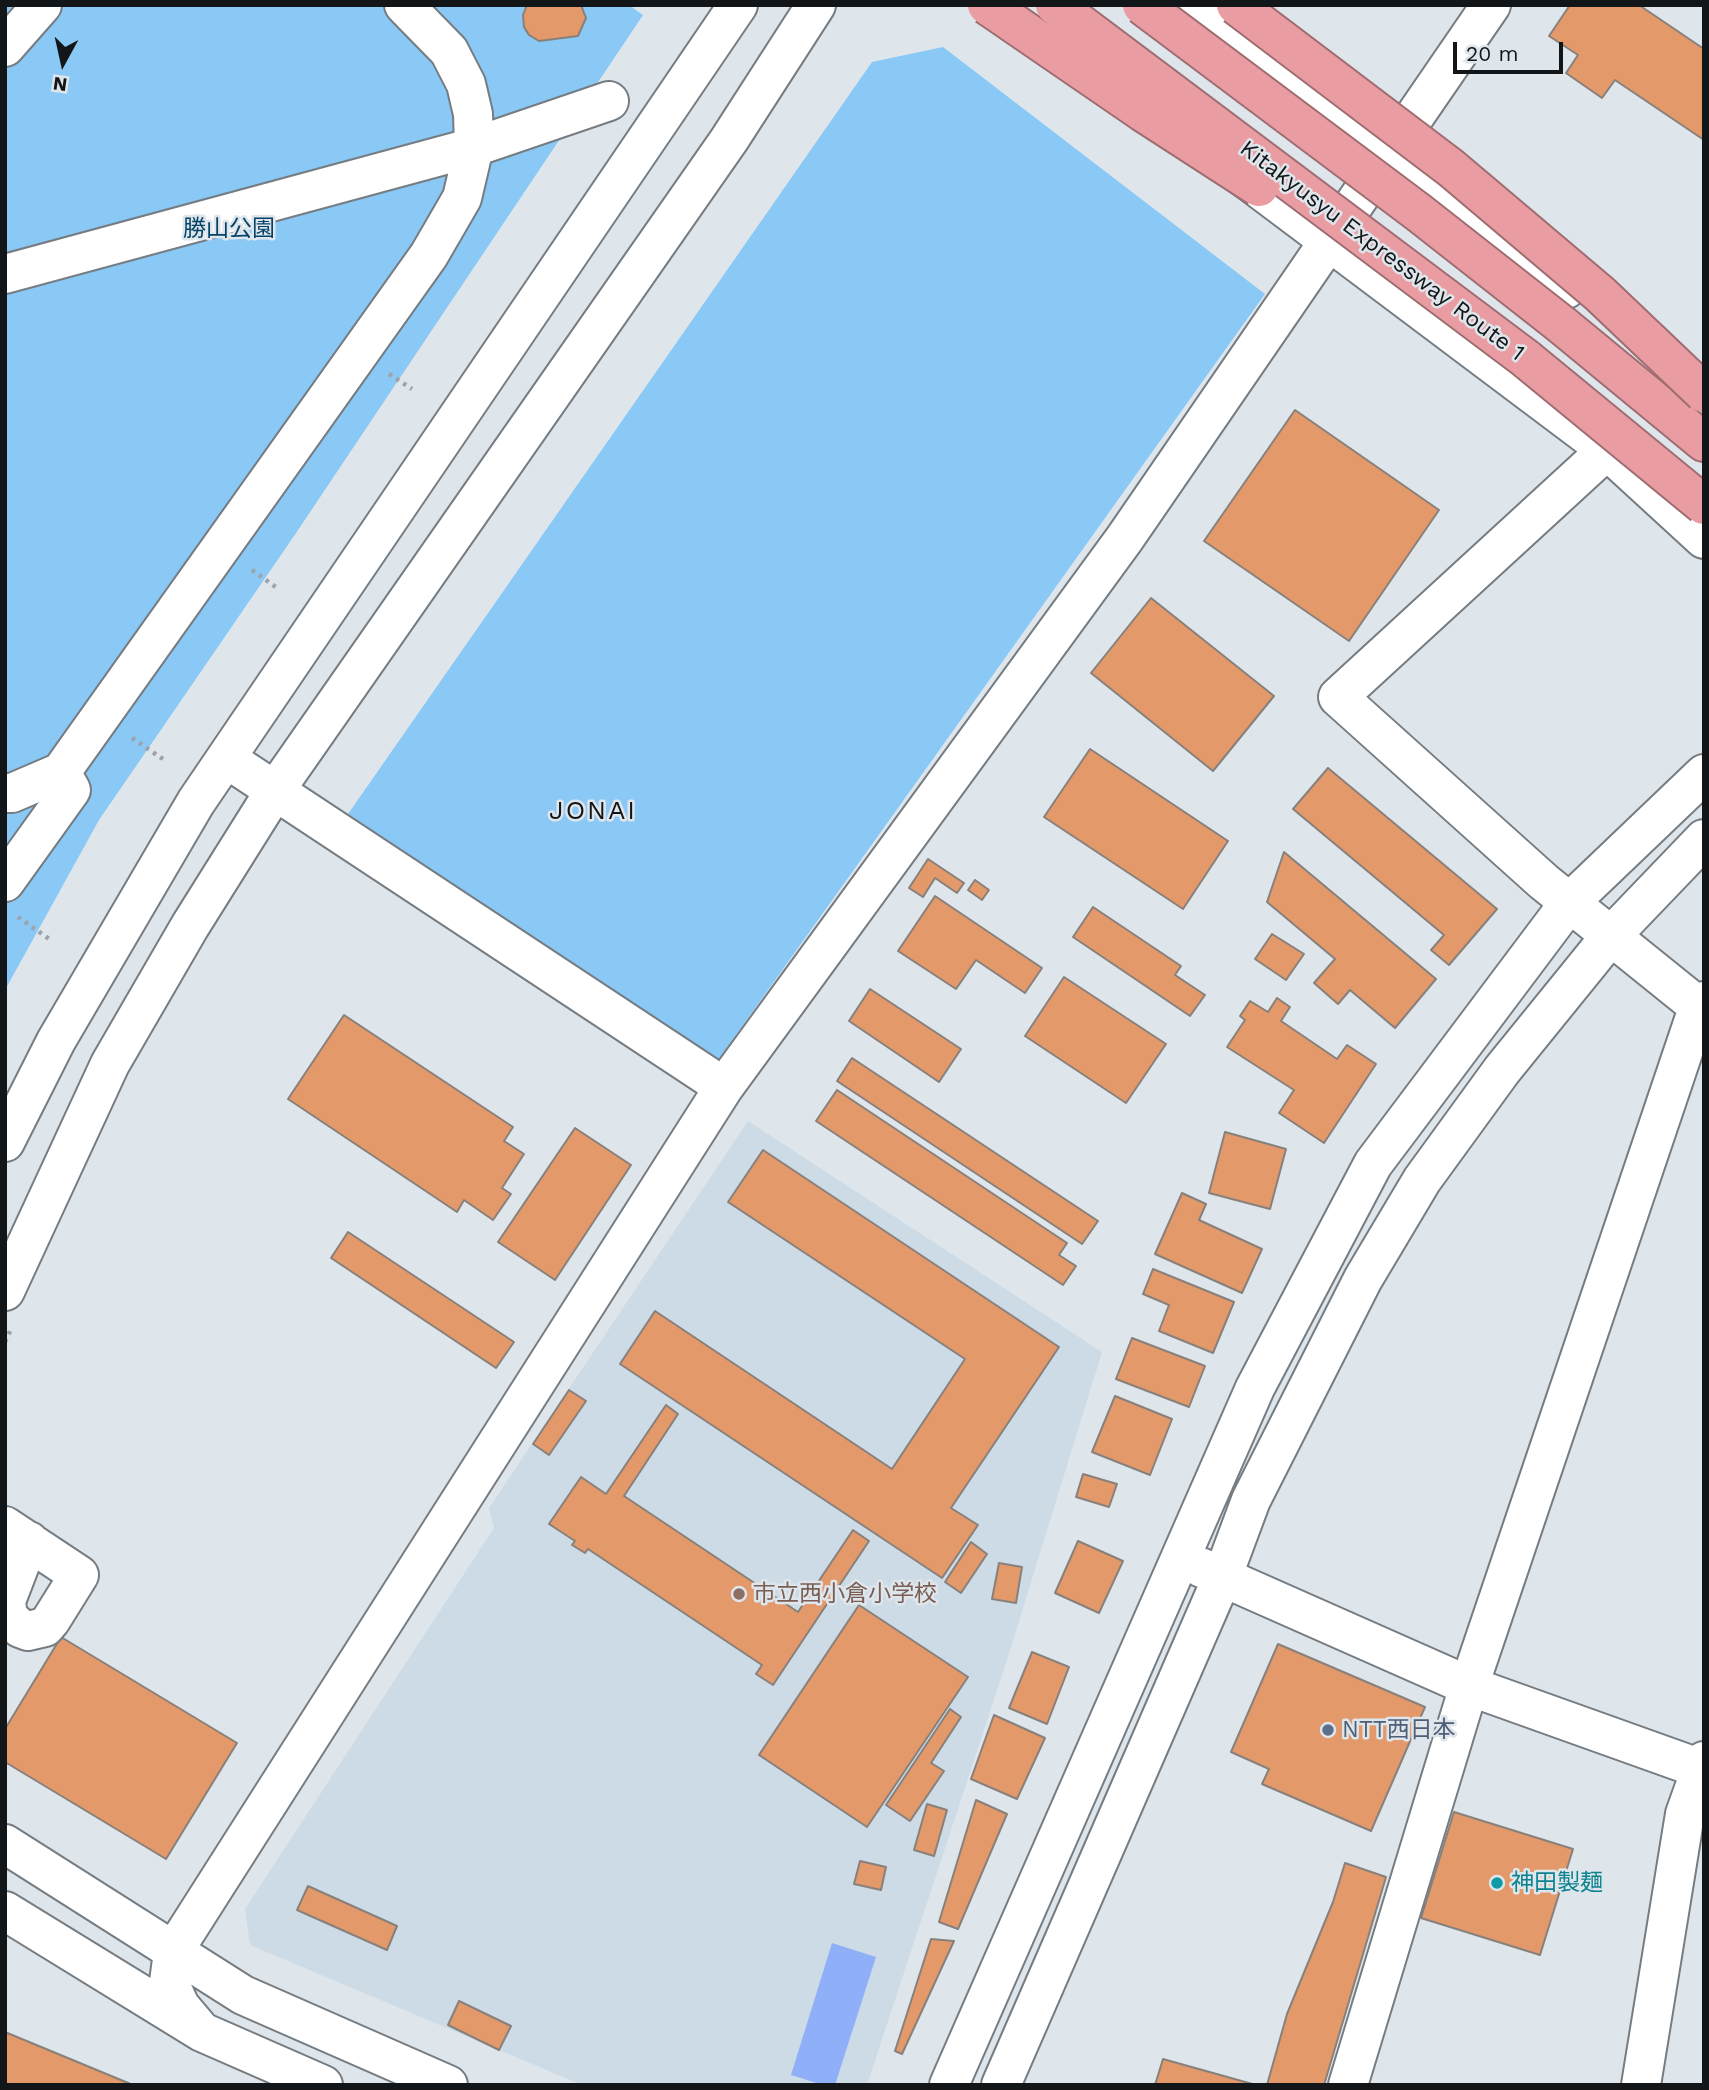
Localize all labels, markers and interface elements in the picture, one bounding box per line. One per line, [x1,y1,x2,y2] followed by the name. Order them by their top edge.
[28,28,98,98] north arrow
[1457,28,1567,72] scale bar
[1466,41,1518,66] text: 20 m
[51,72,69,97] text: N
[1234,135,1530,367] street label: Kitakyusyu Expressway Route 1
[183,215,275,243] park label: 勝山公園
[550,795,636,827] district label: JONAI
[753,1580,937,1608] place label: 市立西小倉小学校
[731,1586,747,1602] marker: 市立西小倉小学校
[1342,1716,1456,1744] place label: NTT西日本
[1320,1722,1336,1738] marker: NTT西日本
[1511,1869,1603,1897] place label: 神田製麺
[1489,1875,1505,1891] marker: 神田製麺

